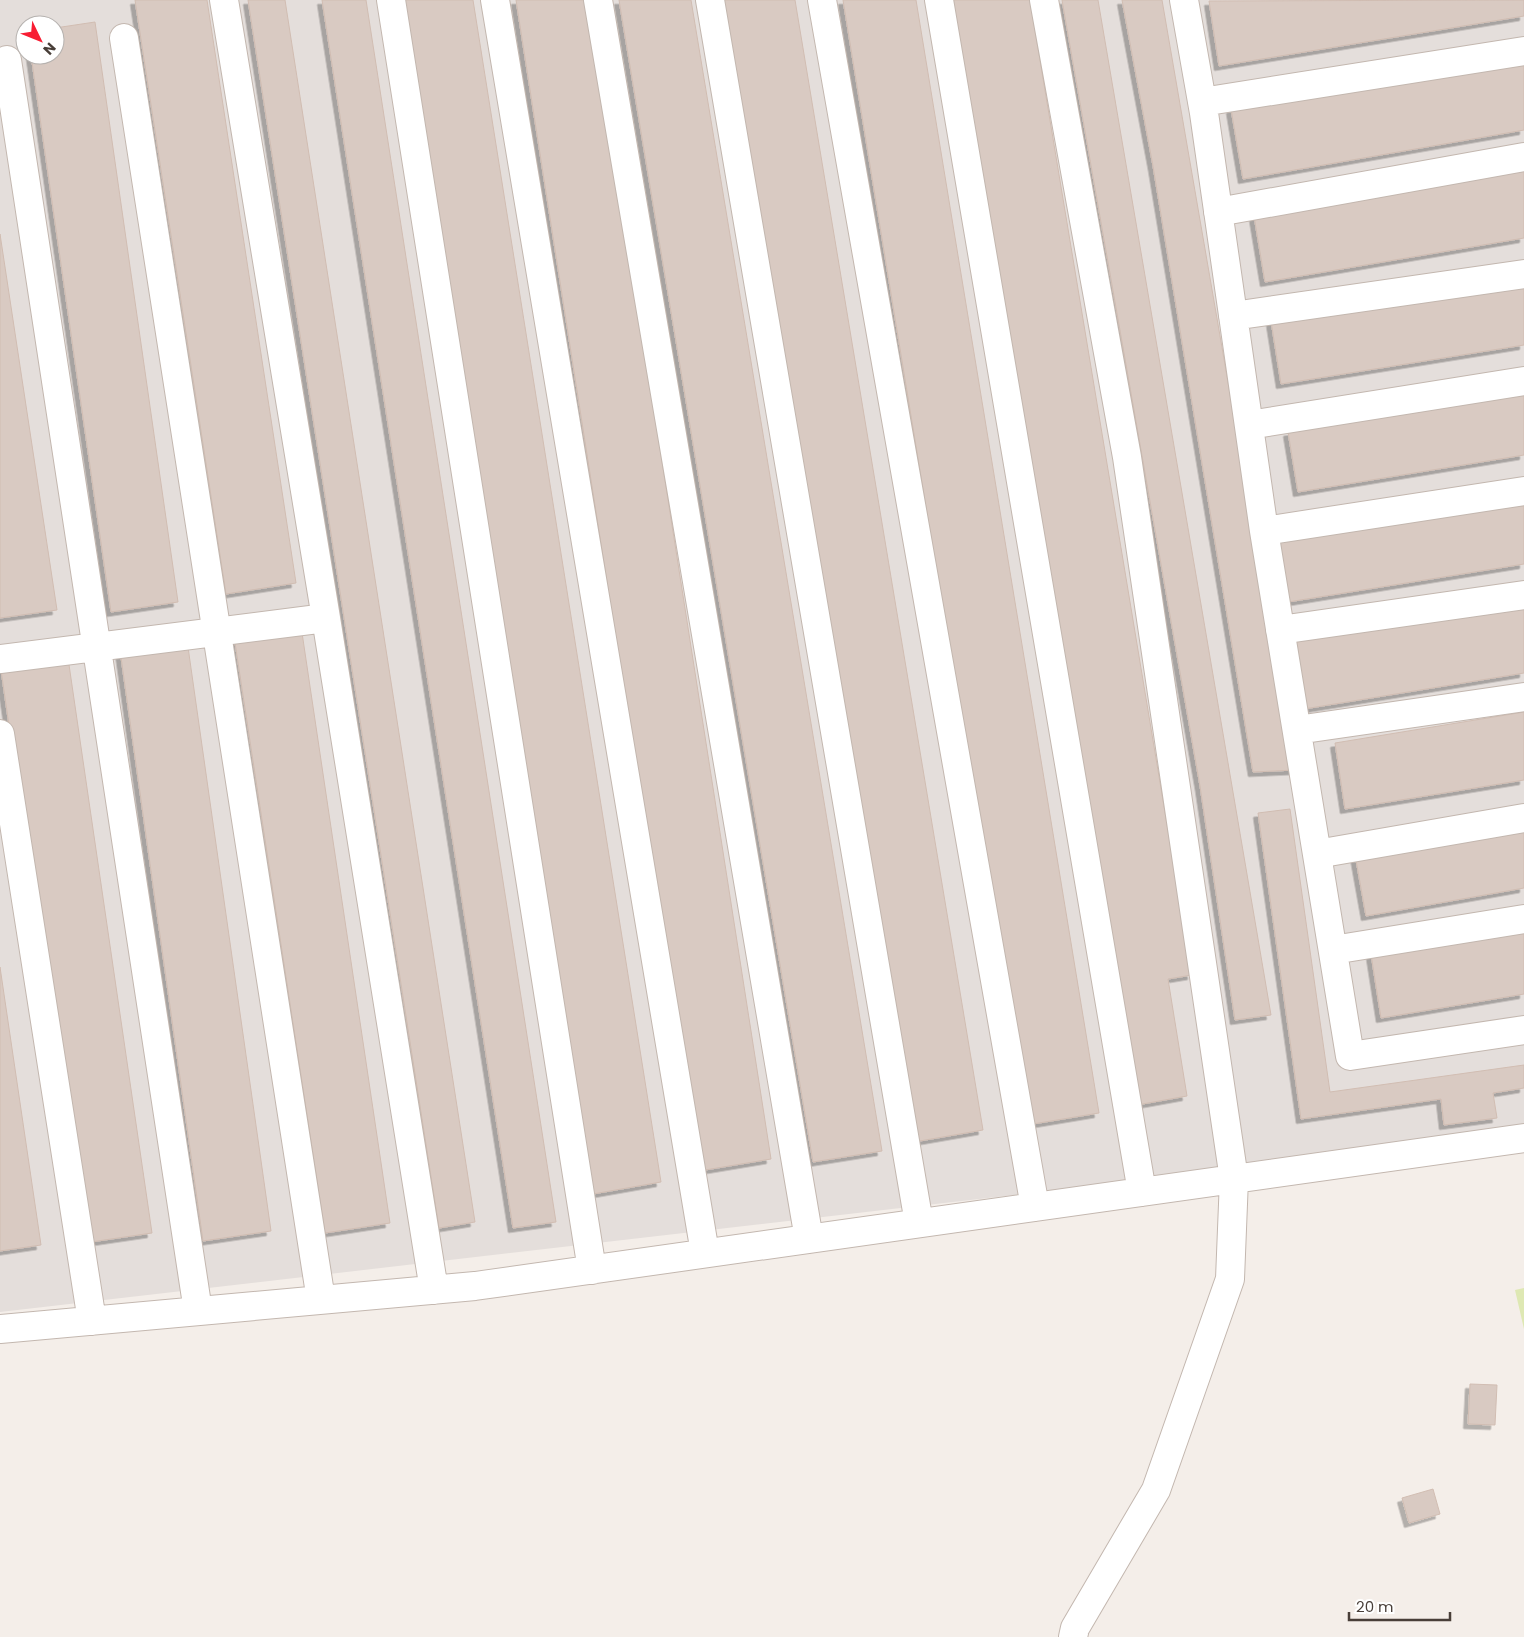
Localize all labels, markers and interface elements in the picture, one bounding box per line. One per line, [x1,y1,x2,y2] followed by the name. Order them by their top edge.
[15,15,65,65] north arrow
[39,38,60,60] text: N
[1349,1590,1450,1622] scale bar
[1356,1596,1394,1617] text: 20 m

